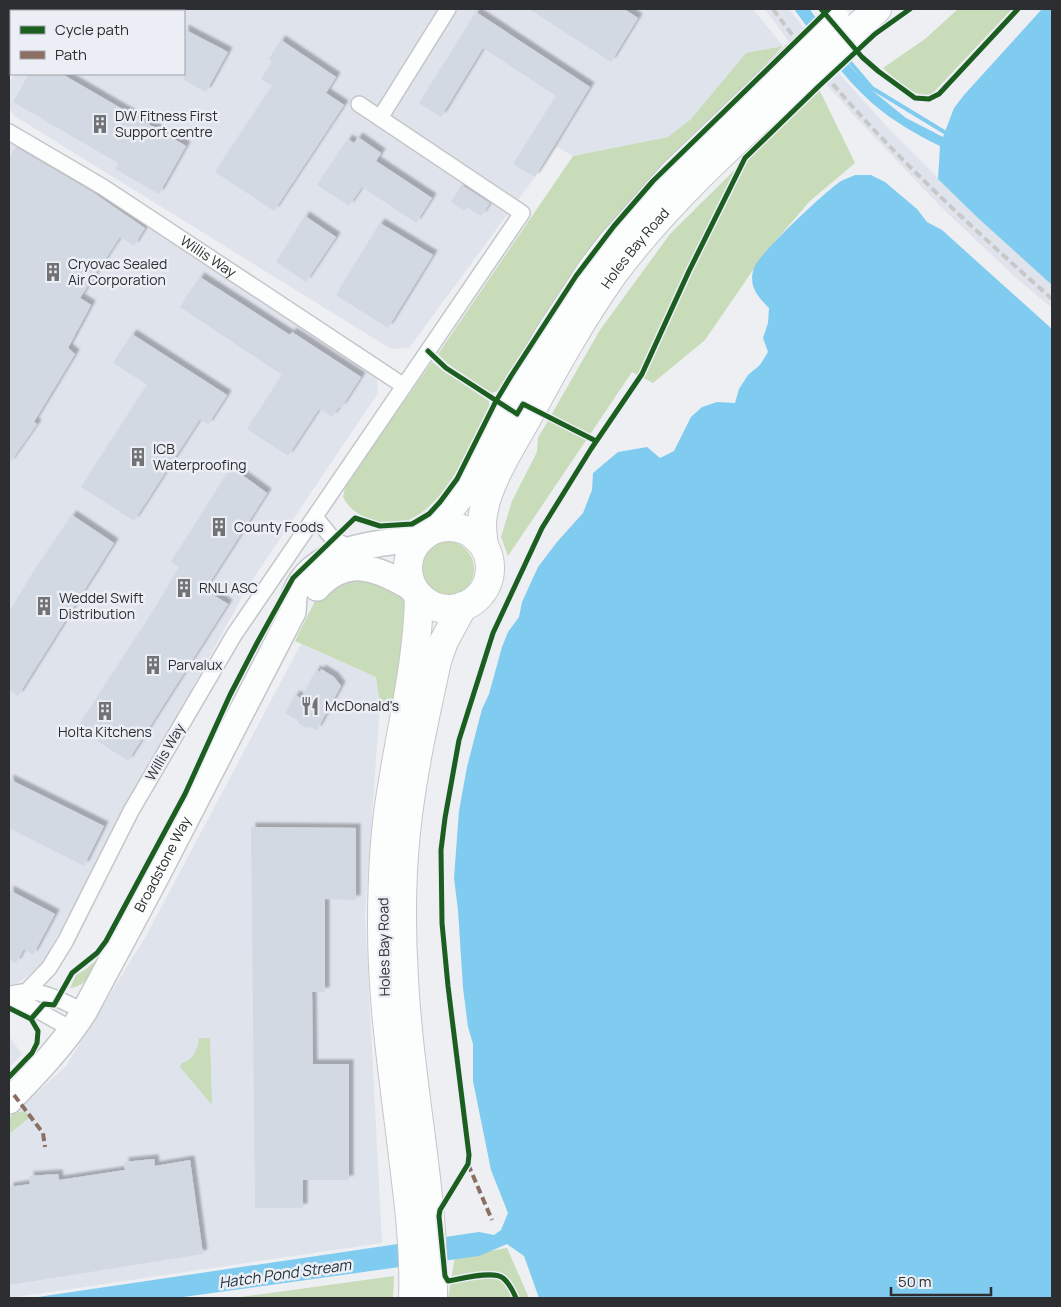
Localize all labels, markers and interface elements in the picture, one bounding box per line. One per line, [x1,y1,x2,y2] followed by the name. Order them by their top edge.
[10,10,185,75] legend
[55,19,129,40] text: Cycle path
[55,44,87,65] text: Path
[115,106,218,141] place label: DW Fitness First Support centre
[89,113,111,135] building icon: DW Fitness First Support centre
[596,203,673,292] street label: Holes Bay Road
[177,231,241,282] street label: Willis Way
[68,254,167,289] place label: Cryovac Sealed Air Corporation
[42,261,64,283] building icon: Cryovac Sealed Air Corporation
[153,439,247,474] place label: ICB Waterproofing
[127,446,149,468] building icon: ICB Waterproofing
[208,516,230,538] building icon: County Foods
[234,517,324,536] place label: County Foods
[173,577,195,599] building icon: RNLI ASC
[199,578,258,597] place label: RNLI ASC
[59,588,144,623] place label: Weddel Swift Distribution
[33,595,55,617] building icon: Weddel Swift Distribution
[142,654,164,676] building icon: Parvalux
[168,655,223,674] place label: Parvalux
[299,695,321,717] restaurant icon: McDonald's
[325,696,399,715] place label: McDonald's
[94,700,116,722] building icon: Holta Kitchens
[141,719,189,784] street label: Willis Way
[58,722,152,741] place label: Holta Kitchens
[129,812,195,915] street label: Broadstone Way
[373,897,394,997] street label: Holes Bay Road
[217,1254,354,1293] water label: Hatch Pond Stream
[891,1264,991,1296] scale bar
[898,1271,932,1292] text: 50 m

